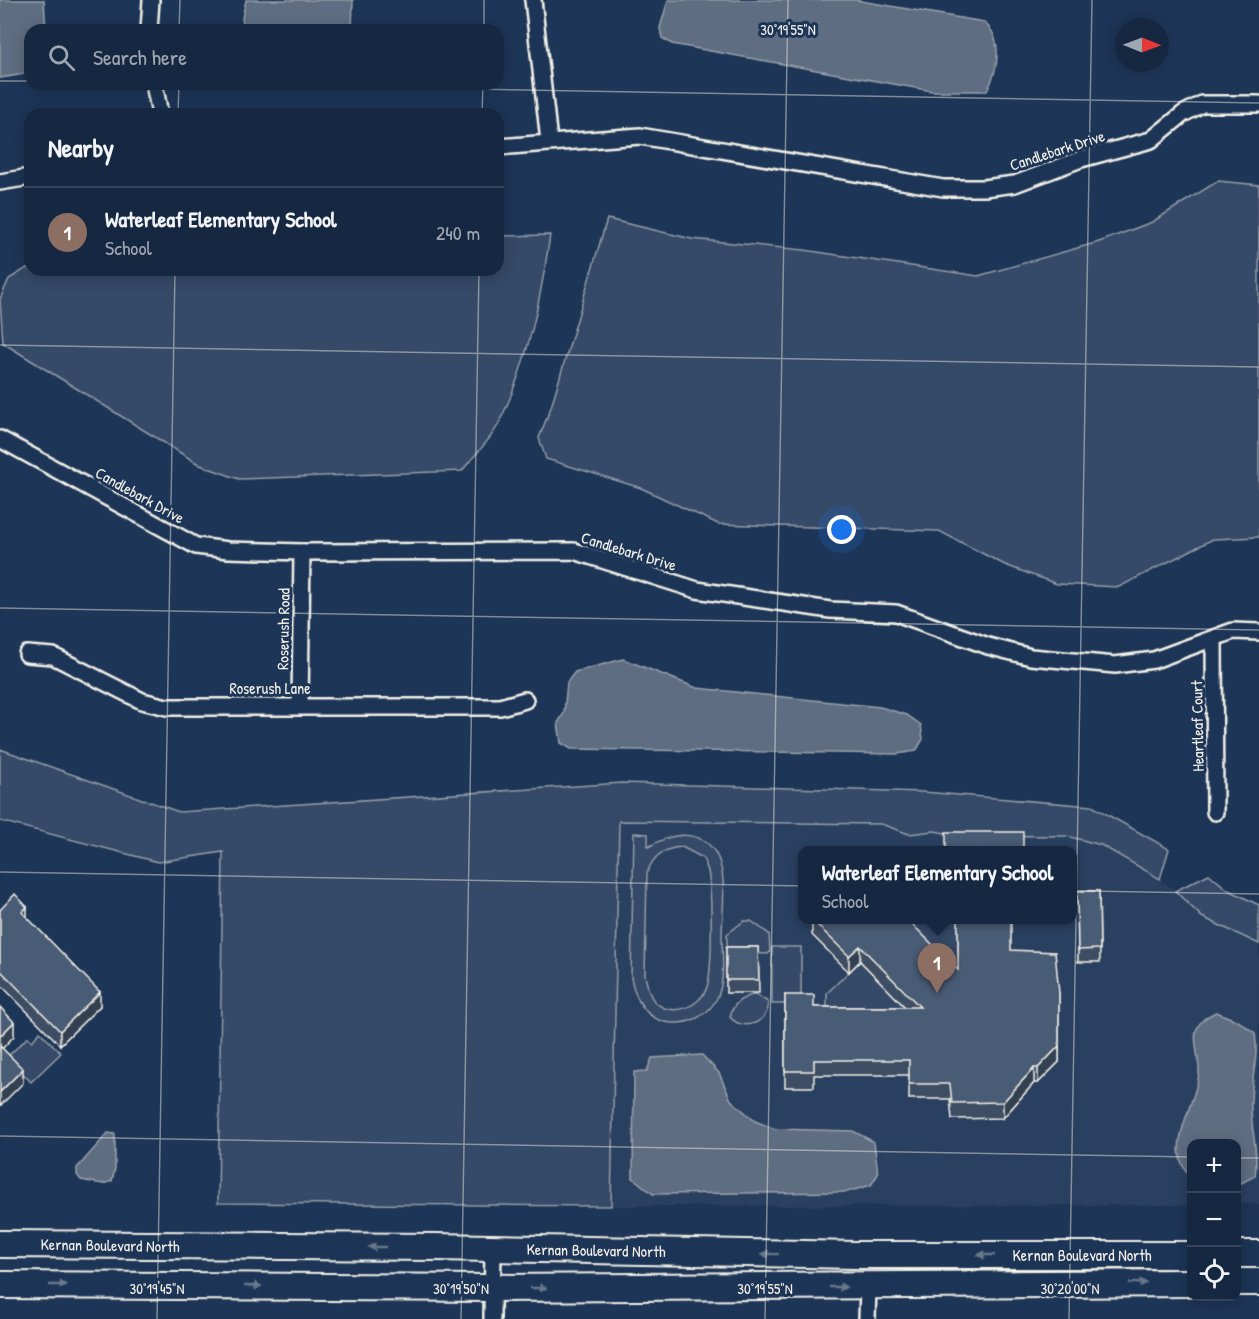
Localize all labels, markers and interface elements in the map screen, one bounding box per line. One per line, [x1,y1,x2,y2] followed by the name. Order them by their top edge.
[1115,18,1169,72] north arrow
[760,19,816,40] text: 30°19'55"N
[24,24,504,90] search box
[45,41,78,74] icon: search
[93,42,187,72] text: Search here
[1007,124,1108,176] street label: Candlebark Drive
[48,130,114,165] text: Nearby
[105,204,337,234] text: Waterleaf Elementary School
[64,219,71,246] text: 1
[436,219,480,246] text: 240 m
[105,234,152,261] text: School
[92,461,189,529] street label: Candlebark Drive
[827,515,856,544] your location
[579,526,680,576] street label: Candlebark Drive
[271,588,295,670] street label: Roserush Road
[229,677,311,699] street label: Roserush Lane
[1185,680,1209,772] street label: Heartleaf Court
[798,846,1077,924] popup
[822,857,1053,887] text: Waterleaf Elementary School
[822,887,868,914] text: School
[918,944,956,993] pin: 1
[1187,1139,1241,1301] map controls
[1187,1139,1241,1193] button: +
[1187,1193,1241,1247] button: −
[40,1233,180,1257] street label: Kernan Boulevard North
[526,1238,666,1262] street label: Kernan Boulevard North
[368,1242,387,1252] one-way arrow
[1013,1244,1152,1266] street label: Kernan Boulevard North
[1187,1247,1241,1301] button: locate
[761,1249,780,1258] one-way arrow
[977,1250,996,1260] one-way arrow
[130,1278,184,1299] text: 30°19'45"N
[433,1278,489,1299] text: 30°19'50"N
[737,1278,793,1299] text: 30°19'55"N
[1040,1278,1100,1299] text: 30°20'00"N
[1129,1278,1148,1288] one-way arrow
[49,1280,68,1290] one-way arrow
[244,1281,263,1291] one-way arrow
[829,1282,848,1292] one-way arrow
[529,1283,548,1293] one-way arrow

